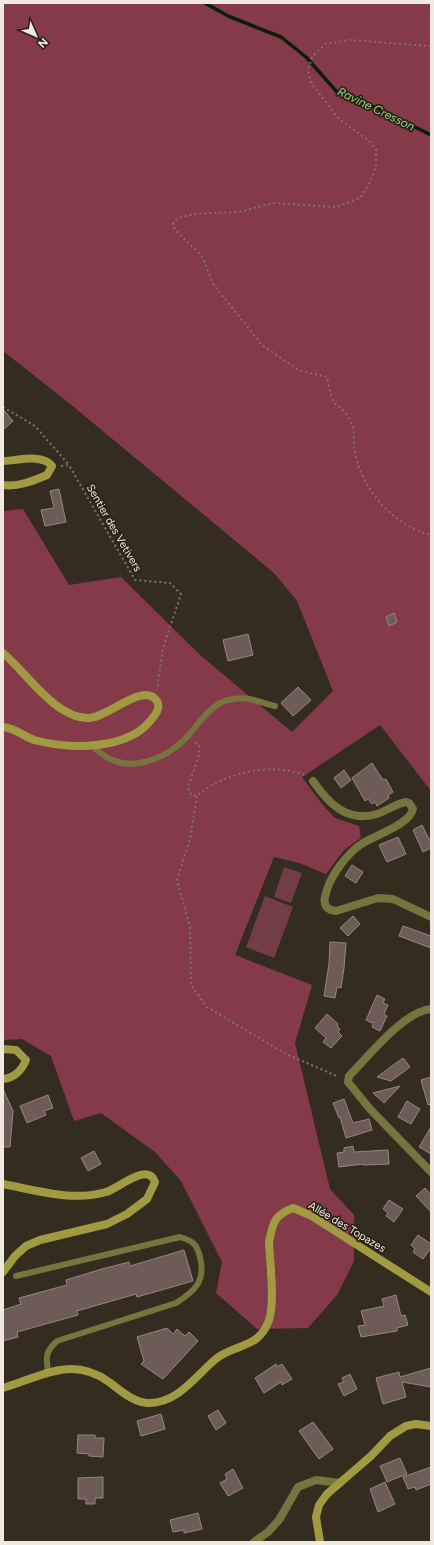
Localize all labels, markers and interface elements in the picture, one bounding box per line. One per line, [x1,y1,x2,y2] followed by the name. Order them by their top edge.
[16,16,56,56] north arrow
[35,35,50,50] text: N
[335,84,417,134] water label: Ravine Cresson
[84,482,144,574] street label: Sentier des Vetivers
[306,1199,388,1255] street label: Allée des Topazes

